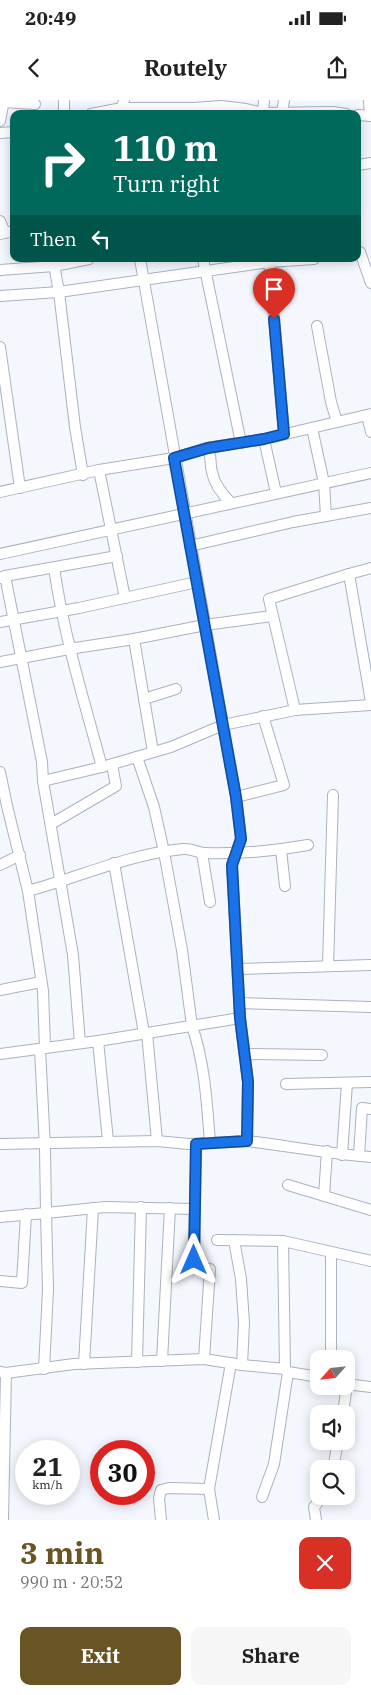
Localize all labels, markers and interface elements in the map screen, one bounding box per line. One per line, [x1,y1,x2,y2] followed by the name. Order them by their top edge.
[25,6,76,30] text: 20:49
[144,53,227,82] text: Routely
[20,54,48,82] icon: back
[323,54,351,82] icon: share
[113,125,218,171] text: 110 m
[30,130,95,195] icon: right
[113,169,220,198] text: Turn right
[87,225,115,253] icon: left
[30,227,77,251] text: Then
[253,268,295,319] pin
[260,275,288,303] icon: arrive
[167,1233,219,1285] position arrow
[310,1350,355,1395] north arrow
[310,1350,355,1505] map controls
[310,1405,355,1450] button: sound
[90,1440,155,1505] speed limit sign: 30
[32,1450,63,1483] text: 21
[310,1460,355,1505] button: search
[32,1477,63,1492] text: km/h
[20,1533,104,1572] text: 3 min
[299,1537,351,1589] button: close
[20,1572,123,1592] text: 990 m · 20:52
[20,1627,181,1685] button: Exit
[191,1627,351,1685] button: Share

